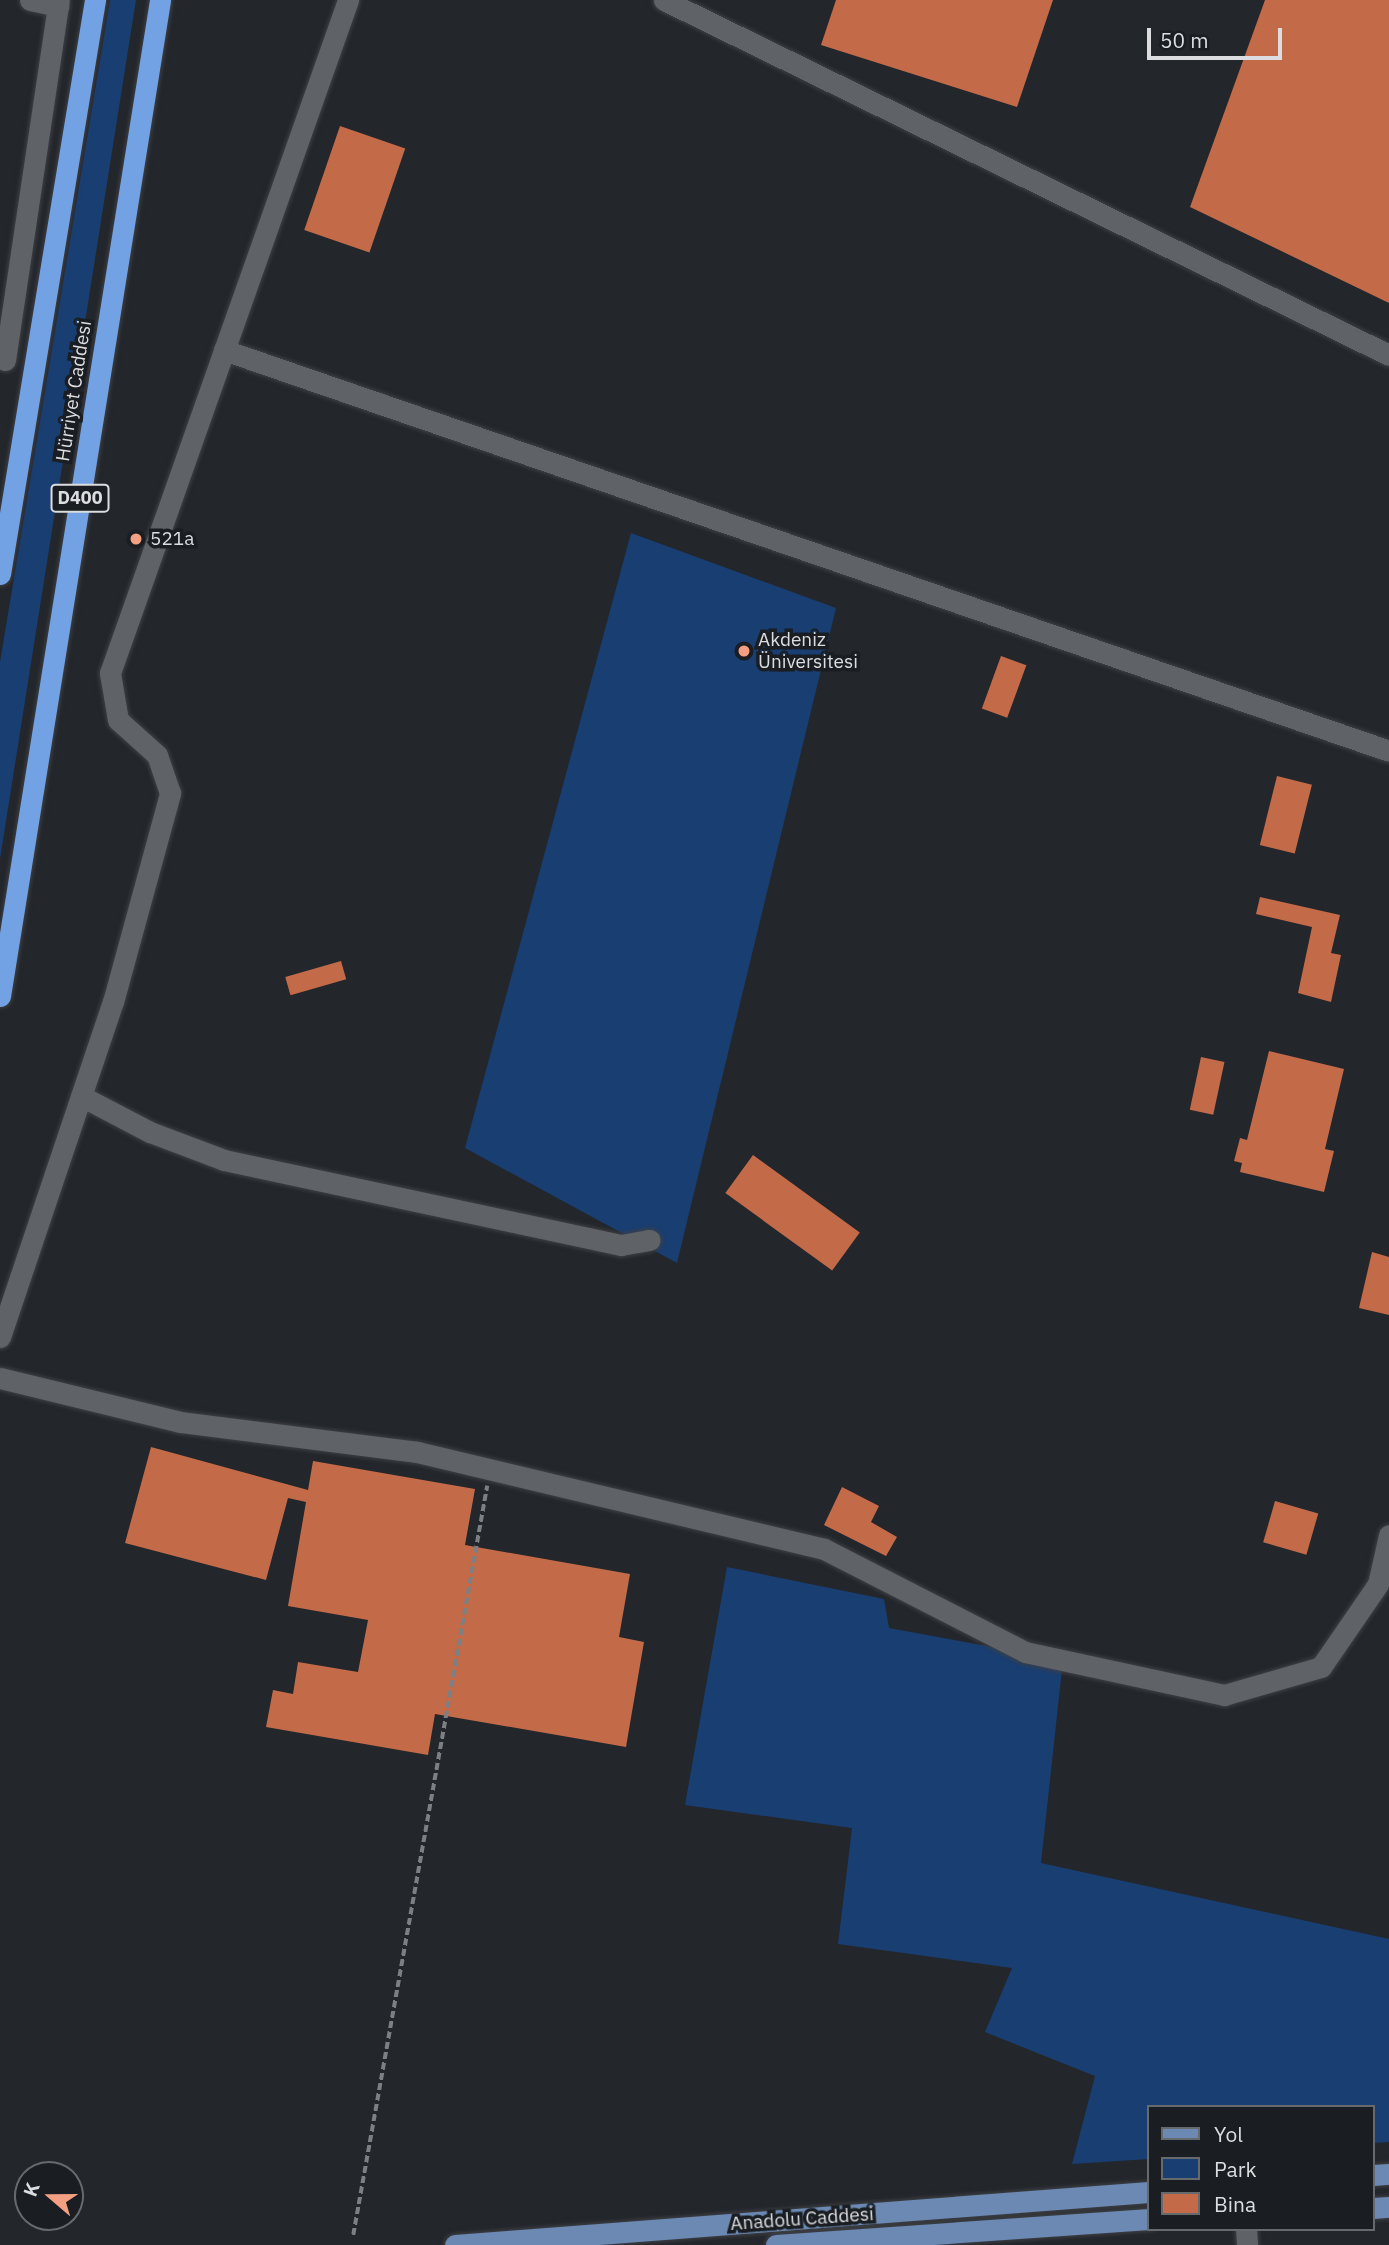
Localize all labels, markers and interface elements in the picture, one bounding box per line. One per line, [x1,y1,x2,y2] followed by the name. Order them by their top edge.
[1151,14,1286,58] scale bar
[1160,26,1209,54] text: 50 m
[52,319,96,463] street label: Hürriyet Caddesi
[50,484,110,512] road number: D400
[150,528,194,550] place label: 521a
[128,531,144,547] marker: 521a
[758,629,858,673] place label: Akdeniz Üniversitesi
[736,643,752,659] marker: Akdeniz Üniversitesi
[1148,2105,1375,2231] legend
[1214,2120,1243,2148] text: Yol
[1214,2155,1257,2183] text: Park
[14,2161,84,2231] north arrow
[18,2179,45,2200] text: K
[1214,2190,1256,2218] text: Bina
[730,2203,874,2235] street label: Anadolu Caddesi

